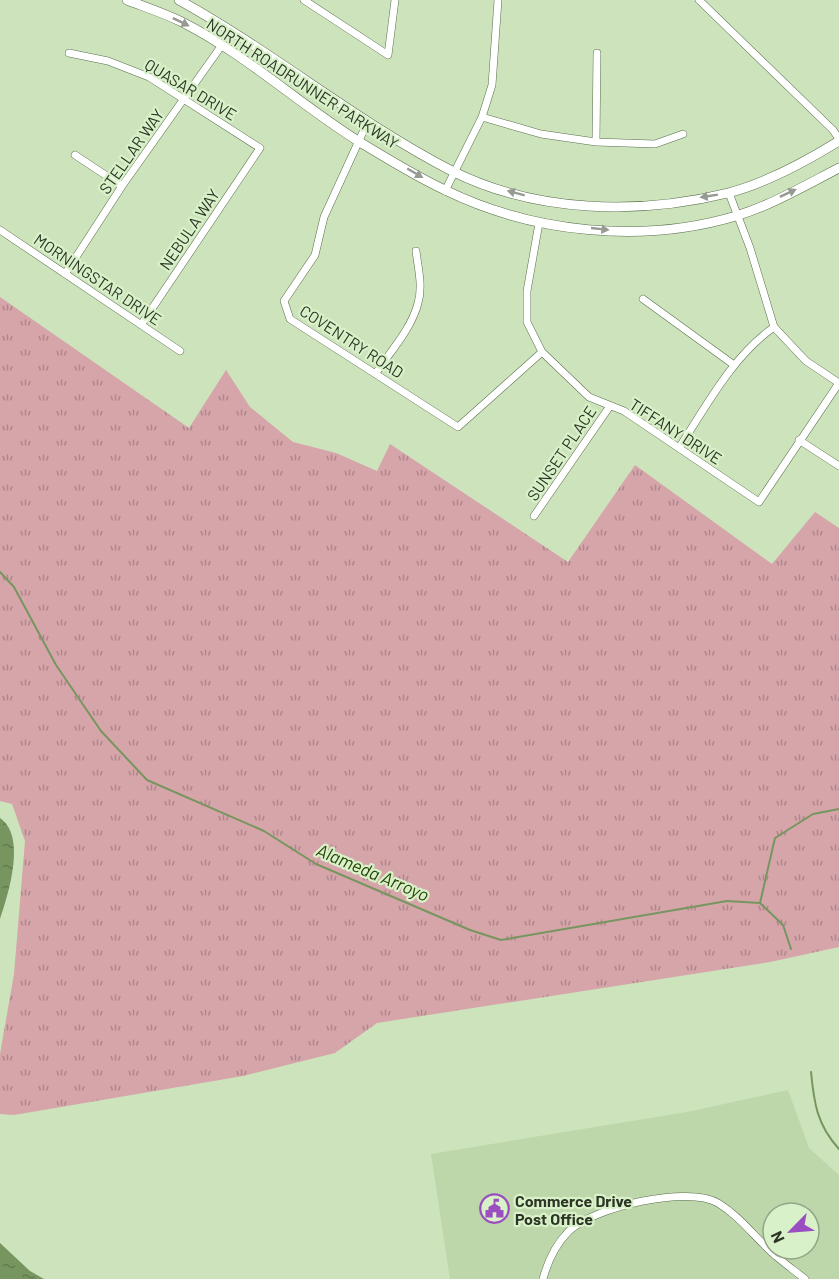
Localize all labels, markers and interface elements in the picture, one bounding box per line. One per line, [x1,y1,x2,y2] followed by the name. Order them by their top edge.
[203,14,403,152] street label: NORTH ROADRUNNER PARKWAY
[172,17,190,27] one-way arrow
[142,54,240,124] street label: QUASAR DRIVE
[95,105,167,197] street label: STELLAR WAY
[407,168,424,178] one-way arrow
[155,185,223,273] street label: NEBULA WAY
[507,187,525,197] one-way arrow
[780,189,797,198] one-way arrow
[699,192,718,201] one-way arrow
[590,224,609,234] one-way arrow
[31,229,165,329] street label: MORNINGSTAR DRIVE
[297,300,407,382] street label: COVENTRY ROAD
[626,394,726,468] street label: TIFFANY DRIVE
[522,402,600,504] street label: SUNSET PLACE
[314,838,432,906] water label: Alameda Arroyo
[515,1191,632,1228] place label: Commerce Drive Post Office
[478,1193,510,1225] public building icon: Commerce Drive Post Office
[761,1201,821,1261] north arrow
[766,1229,788,1246] text: N

